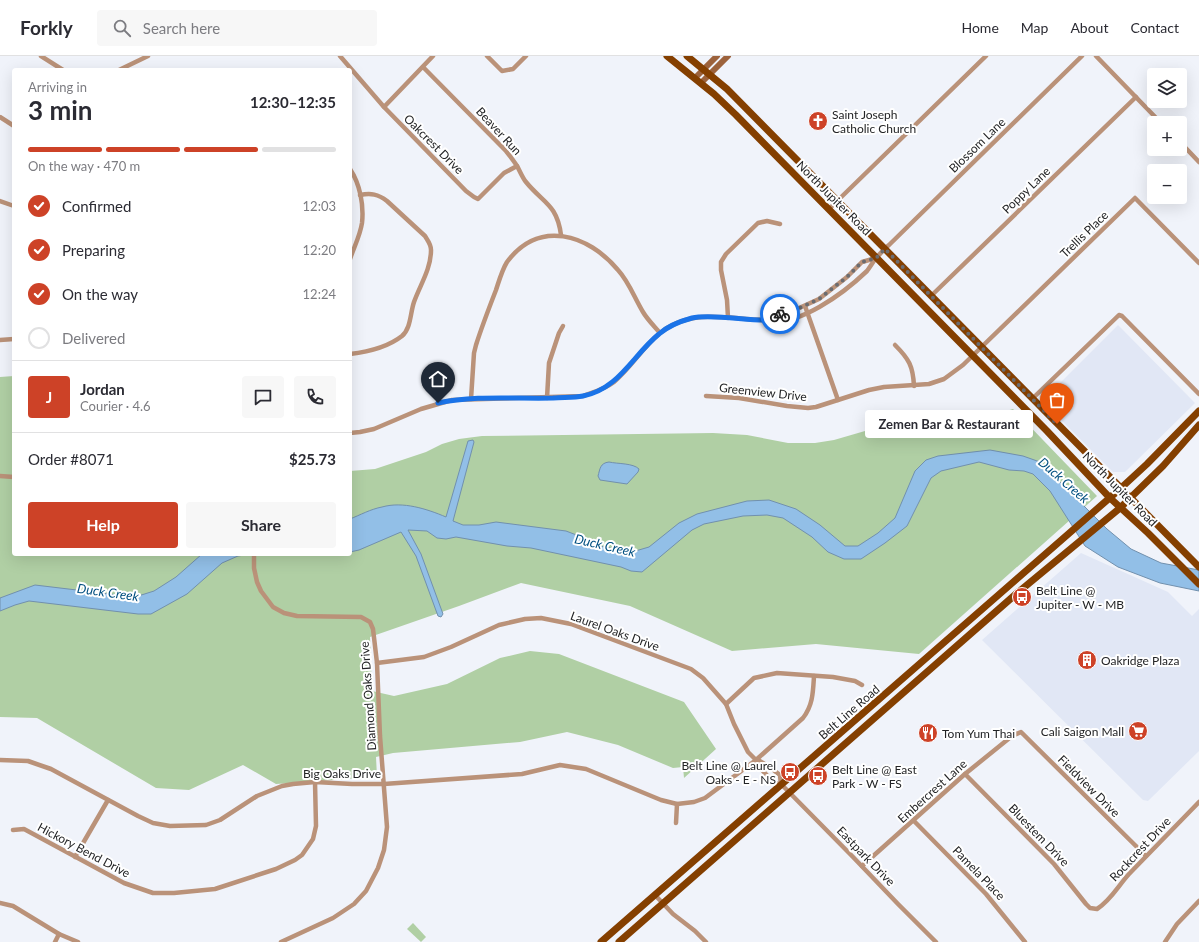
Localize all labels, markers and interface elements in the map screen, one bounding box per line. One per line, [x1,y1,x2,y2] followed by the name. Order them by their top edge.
[97,10,377,46] search box
[20,16,73,39] text: Forkly
[111,17,133,39] icon: search
[143,19,220,37] text: Search here
[961,19,999,36] text: Home
[1021,19,1048,36] text: Map
[1070,19,1108,36] text: About
[1130,19,1179,36] text: Contact
[1147,68,1187,204] map controls
[1147,68,1187,108] button: layers
[28,79,87,95] text: Arriving in
[250,93,336,111] text: 12:30–12:35
[28,94,92,126] text: 3 min
[473,104,525,158] street label: Beaver Run
[832,107,916,136] place label: Saint Joseph Catholic Church
[807,110,829,132] church icon: Saint Joseph Catholic Church
[401,111,467,177] street label: Oakcrest Drive
[946,114,1008,176] street label: Blossom Lane
[1147,116,1187,156] button: +
[28,158,140,174] text: On the way · 470 m
[794,158,874,238] street label: North Jupiter Road
[999,163,1053,217] street label: Poppy Lane
[1147,164,1187,204] button: −
[28,195,50,217] icon: check
[62,197,131,215] text: Confirmed
[303,198,336,214] text: 12:03
[1057,207,1111,261] street label: Trellis Place
[28,239,50,261] icon: check
[62,241,125,259] text: Preparing
[303,242,336,258] text: 12:20
[28,283,50,305] icon: check
[62,285,138,303] text: On the way
[303,286,336,302] text: 12:24
[760,294,800,334] courier
[769,303,791,325] icon: bike
[62,329,125,347] text: Delivered
[421,362,455,403] pin
[427,368,449,390] icon: home
[242,376,284,418] button: chat
[294,376,336,418] button: phone
[80,380,125,398] text: Jordan
[718,380,808,404] street label: Greenview Drive
[1040,383,1074,424] pin
[46,388,52,406] text: J
[1046,389,1068,411] icon: bag
[80,398,151,414] text: Courier · 4.6
[865,410,1033,438] callout: Zemen Bar & Restaurant
[879,416,1020,432] text: Zemen Bar & Restaurant
[1080,449,1160,529] street label: North Jupiter Road
[28,450,114,468] text: Order #8071
[289,450,336,468] text: $25.73
[1035,454,1093,507] water label: Duck Creek
[28,502,178,548] button: Help
[186,502,336,548] button: Share
[573,530,638,560] water label: Duck Creek
[76,580,141,604] water label: Duck Creek
[1036,583,1124,612] place label: Belt Line @ Jupiter - W - MB
[1011,586,1033,608] bus stop icon: Belt Line @ Jupiter - W - MB
[568,608,662,654] street label: Laurel Oaks Drive
[357,641,379,751] street label: Diamond Oaks Drive
[1076,649,1098,671] building icon: Oakridge Plaza
[1101,653,1179,668] place label: Oakridge Plaza
[815,681,883,743] street label: Belt Line Road
[1127,720,1149,742] supermarket icon: Cali Saigon Mall
[917,722,939,744] restaurant icon: Tom Yum Thai
[1041,724,1124,739] place label: Cali Saigon Mall
[942,726,1015,741] place label: Tom Yum Thai
[1055,752,1123,820] street label: Fieldview Drive
[894,756,970,826] street label: Embercrest Lane
[681,758,776,787] place label: Belt Line @ Laurel Oaks - E - NS
[779,761,801,783] bus stop icon: Belt Line @ Laurel Oaks - E - NS
[832,762,917,791] place label: Belt Line @ East Park - W - FS
[807,765,829,787] bus stop icon: Belt Line @ East Park - W - FS
[303,766,381,781] street label: Big Oaks Drive
[1006,801,1072,869] street label: Bluestem Drive
[1106,814,1174,884] street label: Rockcrest Drive
[35,819,133,881] street label: Hickory Bend Drive
[834,823,898,889] street label: Eastpark Drive
[950,843,1008,903] street label: Pamela Place

